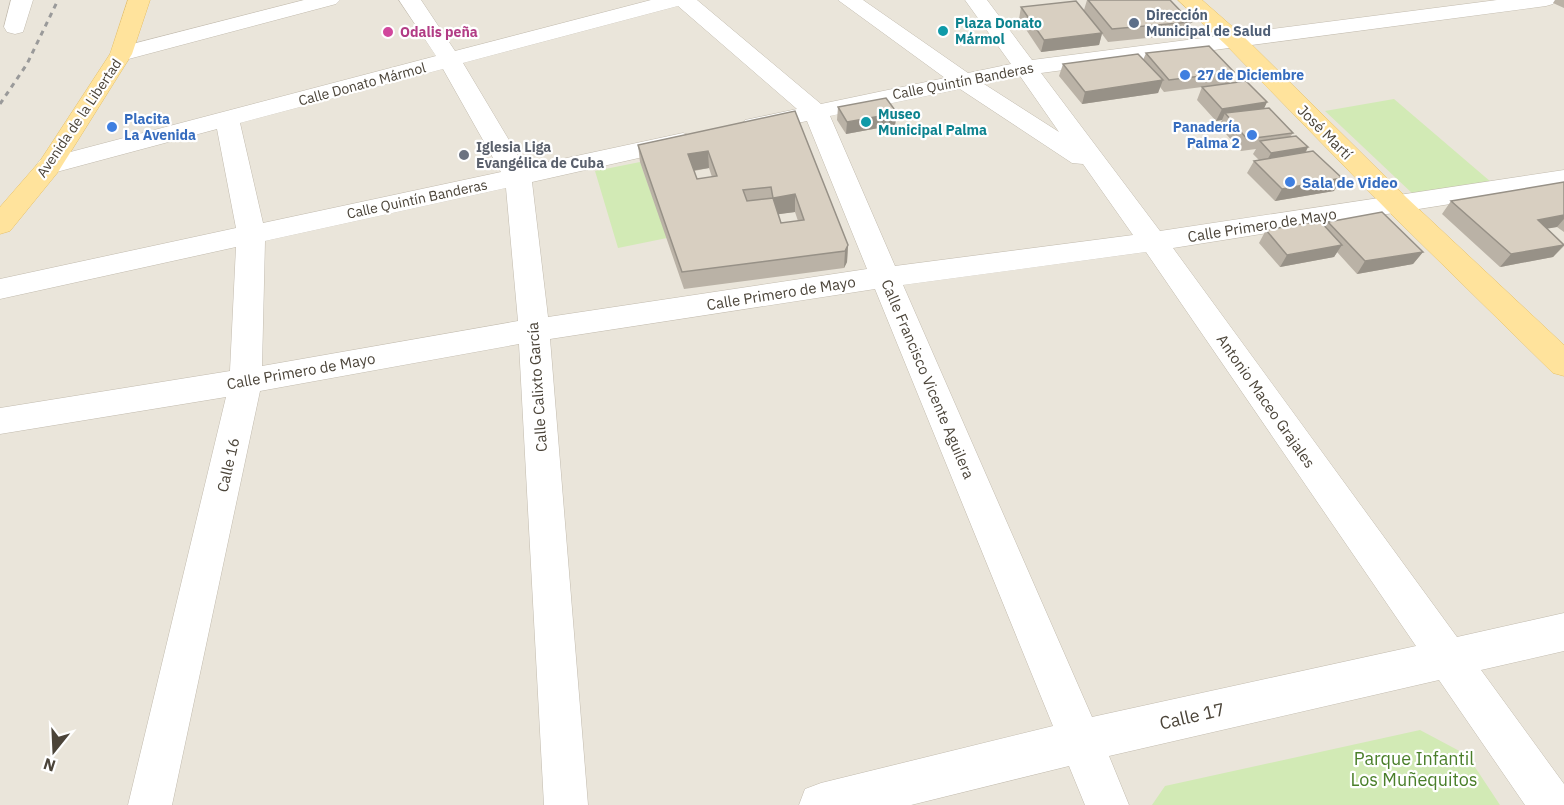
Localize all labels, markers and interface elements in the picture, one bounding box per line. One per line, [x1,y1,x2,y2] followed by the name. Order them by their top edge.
[1146,6,1271,40] place label: Dirección Municipal de Salud
[955,14,1042,48] place label: Plaza Donato Mármol
[1127,16,1141,30] marker: Dirección Municipal de Salud
[400,23,478,41] place label: Odalis peña
[936,24,950,38] marker: Plaza Donato Mármol
[381,25,395,39] marker: Odalis peña
[33,55,125,181] street label: Avenida de la Libertad
[296,58,428,110] street label: Calle Donato Mármol
[891,58,1035,104] street label: Calle Quintín Banderas
[1197,66,1304,84] place label: 27 de Diciembre
[1178,68,1192,82] marker: 27 de Diciembre
[1294,101,1357,164] street label: José Martí
[878,105,987,139] place label: Museo Municipal Palma
[124,110,196,144] place label: Placita La Avenida
[859,115,873,129] marker: Museo Municipal Palma
[1173,118,1240,152] place label: Panadería Palma 2
[105,120,119,134] marker: Placita La Avenida
[1245,128,1259,142] marker: Panadería Palma 2
[476,138,604,172] place label: Iglesia Liga Evangélica de Cuba
[457,148,471,162] marker: Iglesia Liga Evangélica de Cuba
[1302,173,1398,192] place label: Sala de Video
[345,175,489,223] street label: Calle Quintín Banderas
[1283,175,1297,189] marker: Sala de Video
[1186,204,1338,246] street label: Calle Primero de Mayo
[705,272,857,314] street label: Calle Primero de Mayo
[877,276,979,482] street label: Calle Francisco Vicente Aguilera
[523,321,551,453] street label: Calle Calixto García
[1213,330,1319,472] street label: Antonio Maceo Grajales
[225,349,377,393] street label: Calle Primero de Mayo
[213,436,243,494] street label: Calle 16
[1157,697,1227,735] street label: Calle 17
[24,721,84,781] north arrow
[1350,747,1478,791] park label: Parque Infantil Los Muñequitos
[41,754,58,777] text: N

